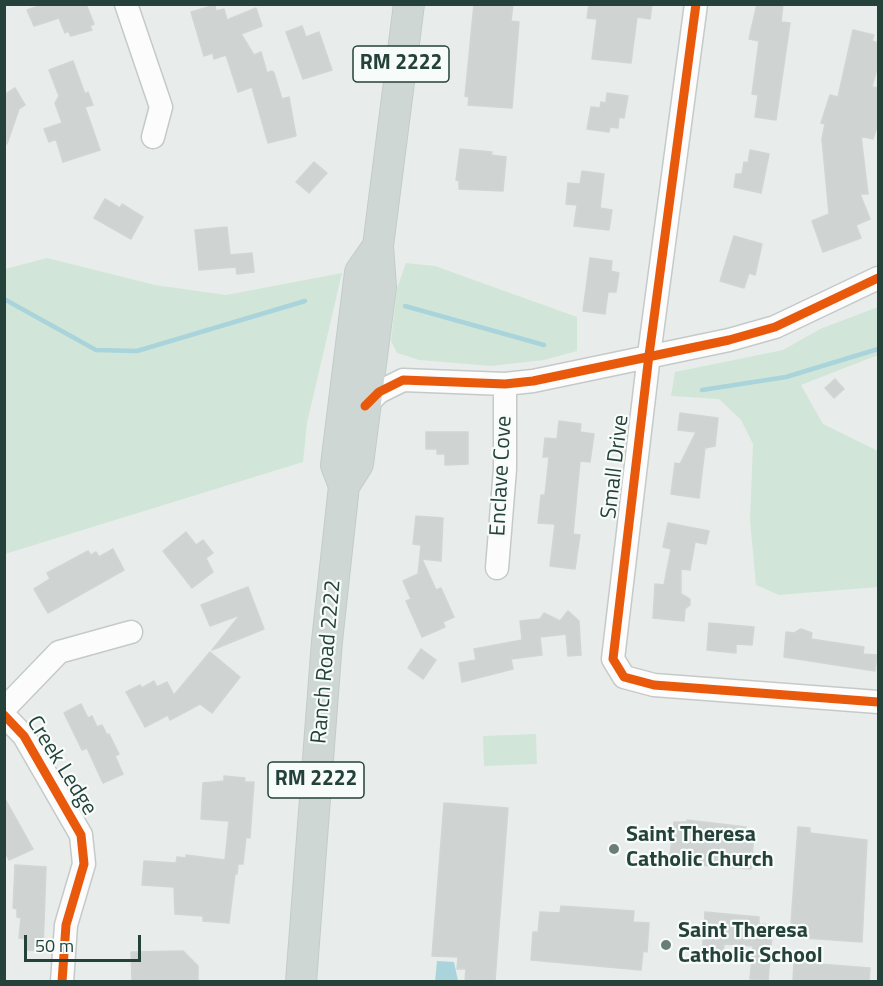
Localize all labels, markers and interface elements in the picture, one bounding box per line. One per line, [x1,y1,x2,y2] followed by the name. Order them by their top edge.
[353,46,449,82] road number: RM 2222
[597,414,635,520] street label: Small Drive
[486,415,518,537] street label: Enclave Cove
[307,579,347,745] street label: Ranch Road 2222
[20,711,102,821] street label: Creek Ledge
[268,762,364,798] road number: RM 2222
[626,823,774,874] place label: Saint Theresa Catholic Church
[607,842,621,856] marker: Saint Theresa Catholic Church
[678,919,823,970] place label: Saint Theresa Catholic School
[27,923,144,961] scale bar
[35,932,74,959] text: 50 m
[659,938,673,952] marker: Saint Theresa Catholic School

